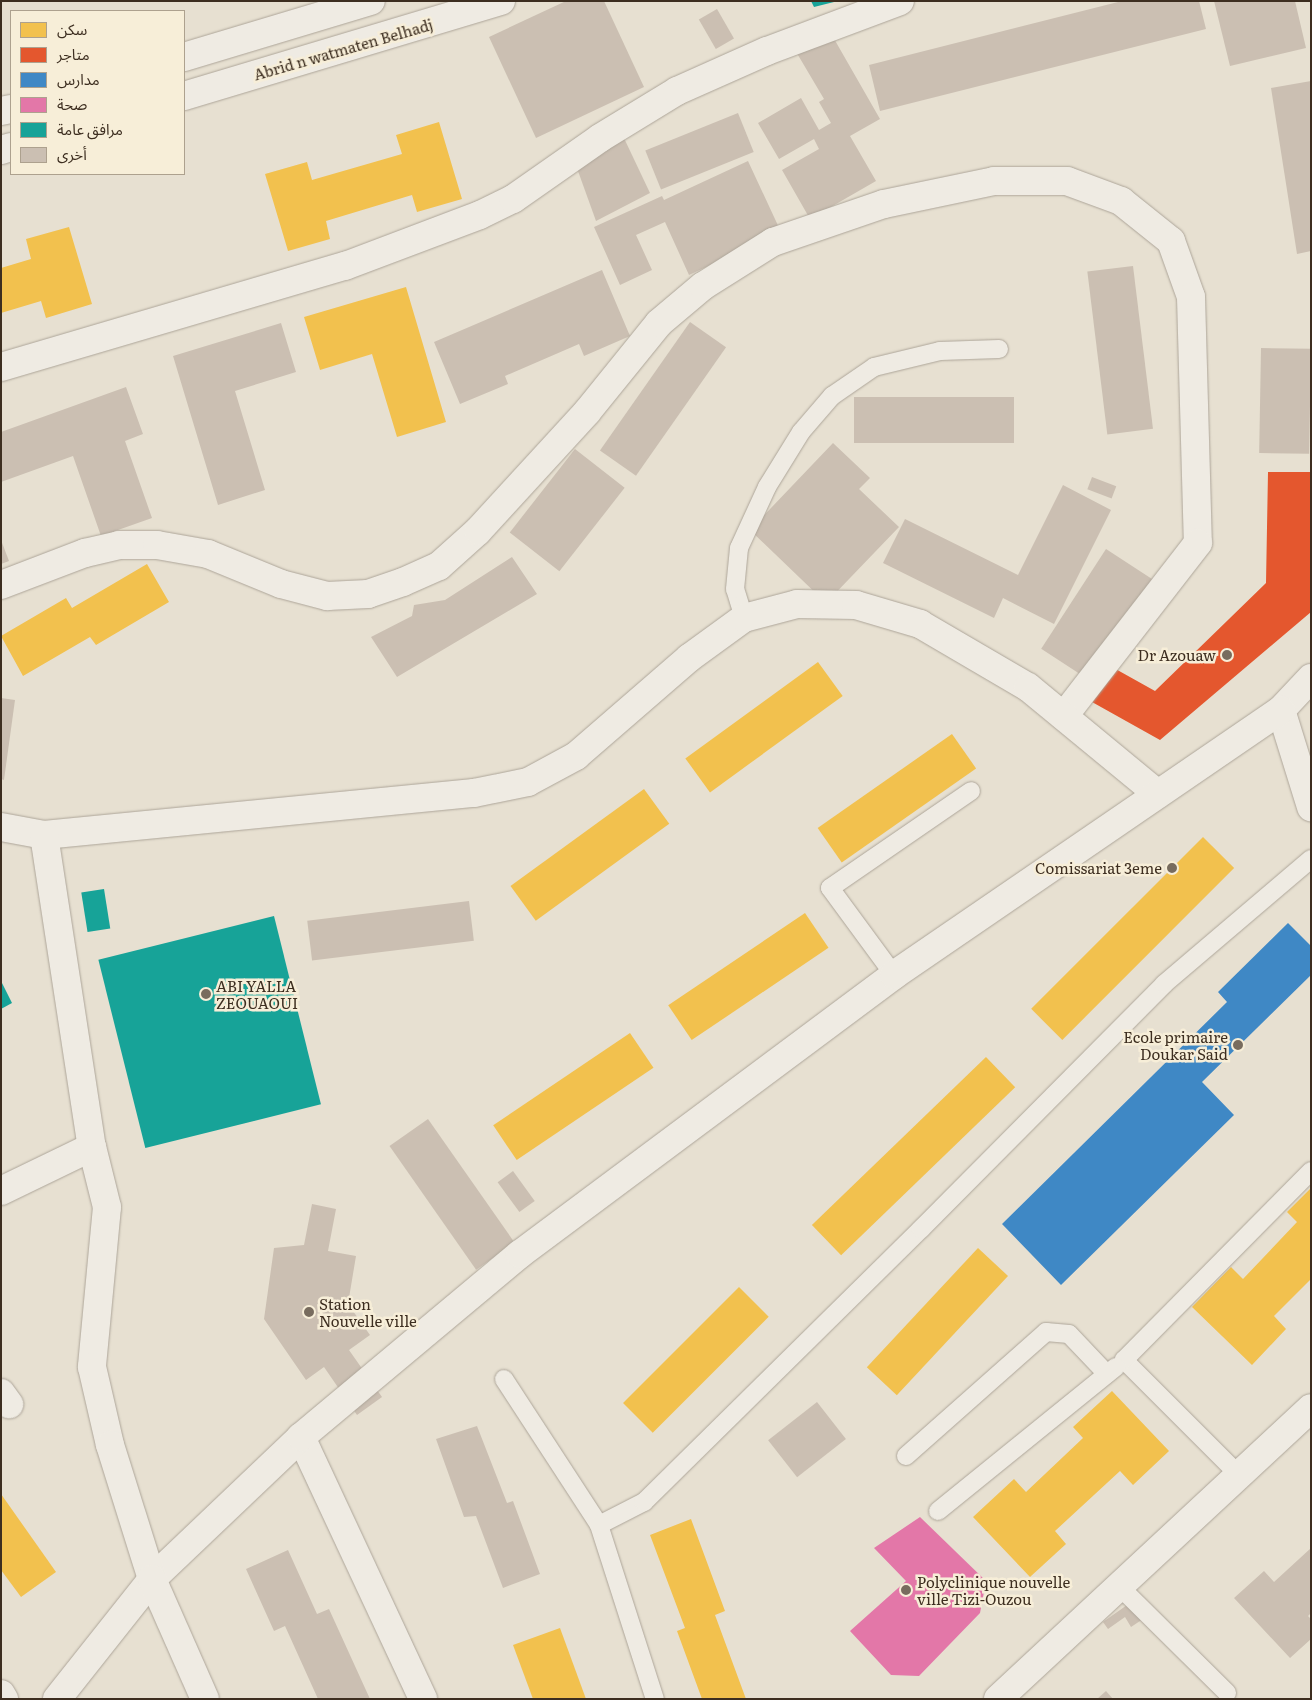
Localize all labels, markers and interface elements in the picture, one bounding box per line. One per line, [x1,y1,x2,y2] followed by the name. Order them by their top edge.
[10,10,185,175] legend
[251,15,435,83] street label: Abrid n watmaten Belhadj
[57,17,87,40] text: سكن
[57,42,90,65] text: متاجر
[57,67,100,90] text: مدارس
[57,92,87,115] text: صحة
[57,117,123,140] text: مرافق عامة
[57,142,87,165] text: أخرى
[1137,646,1216,664] place label: Dr Azouaw
[1220,648,1234,662] marker: Dr Azouaw
[1035,859,1162,877] place label: Comissariat 3eme
[1166,862,1178,874] marker: Comissariat 3eme
[216,976,298,1011] place label: ABI YALLA ZEOUAOUI
[200,988,212,1000] marker: ABI YALLA ZEOUAOUI
[1123,1027,1228,1062] place label: Ecole primaire Doukar Said
[1232,1039,1244,1051] marker: Ecole primaire Doukar Said
[319,1294,417,1329] place label: Station Nouvelle ville
[303,1306,315,1318] marker: Station Nouvelle ville
[917,1572,1070,1607] place label: Polyclinique nouvelle ville Tizi-Ouzou
[899,1583,913,1597] marker: Polyclinique nouvelle ville Tizi-Ouzou

